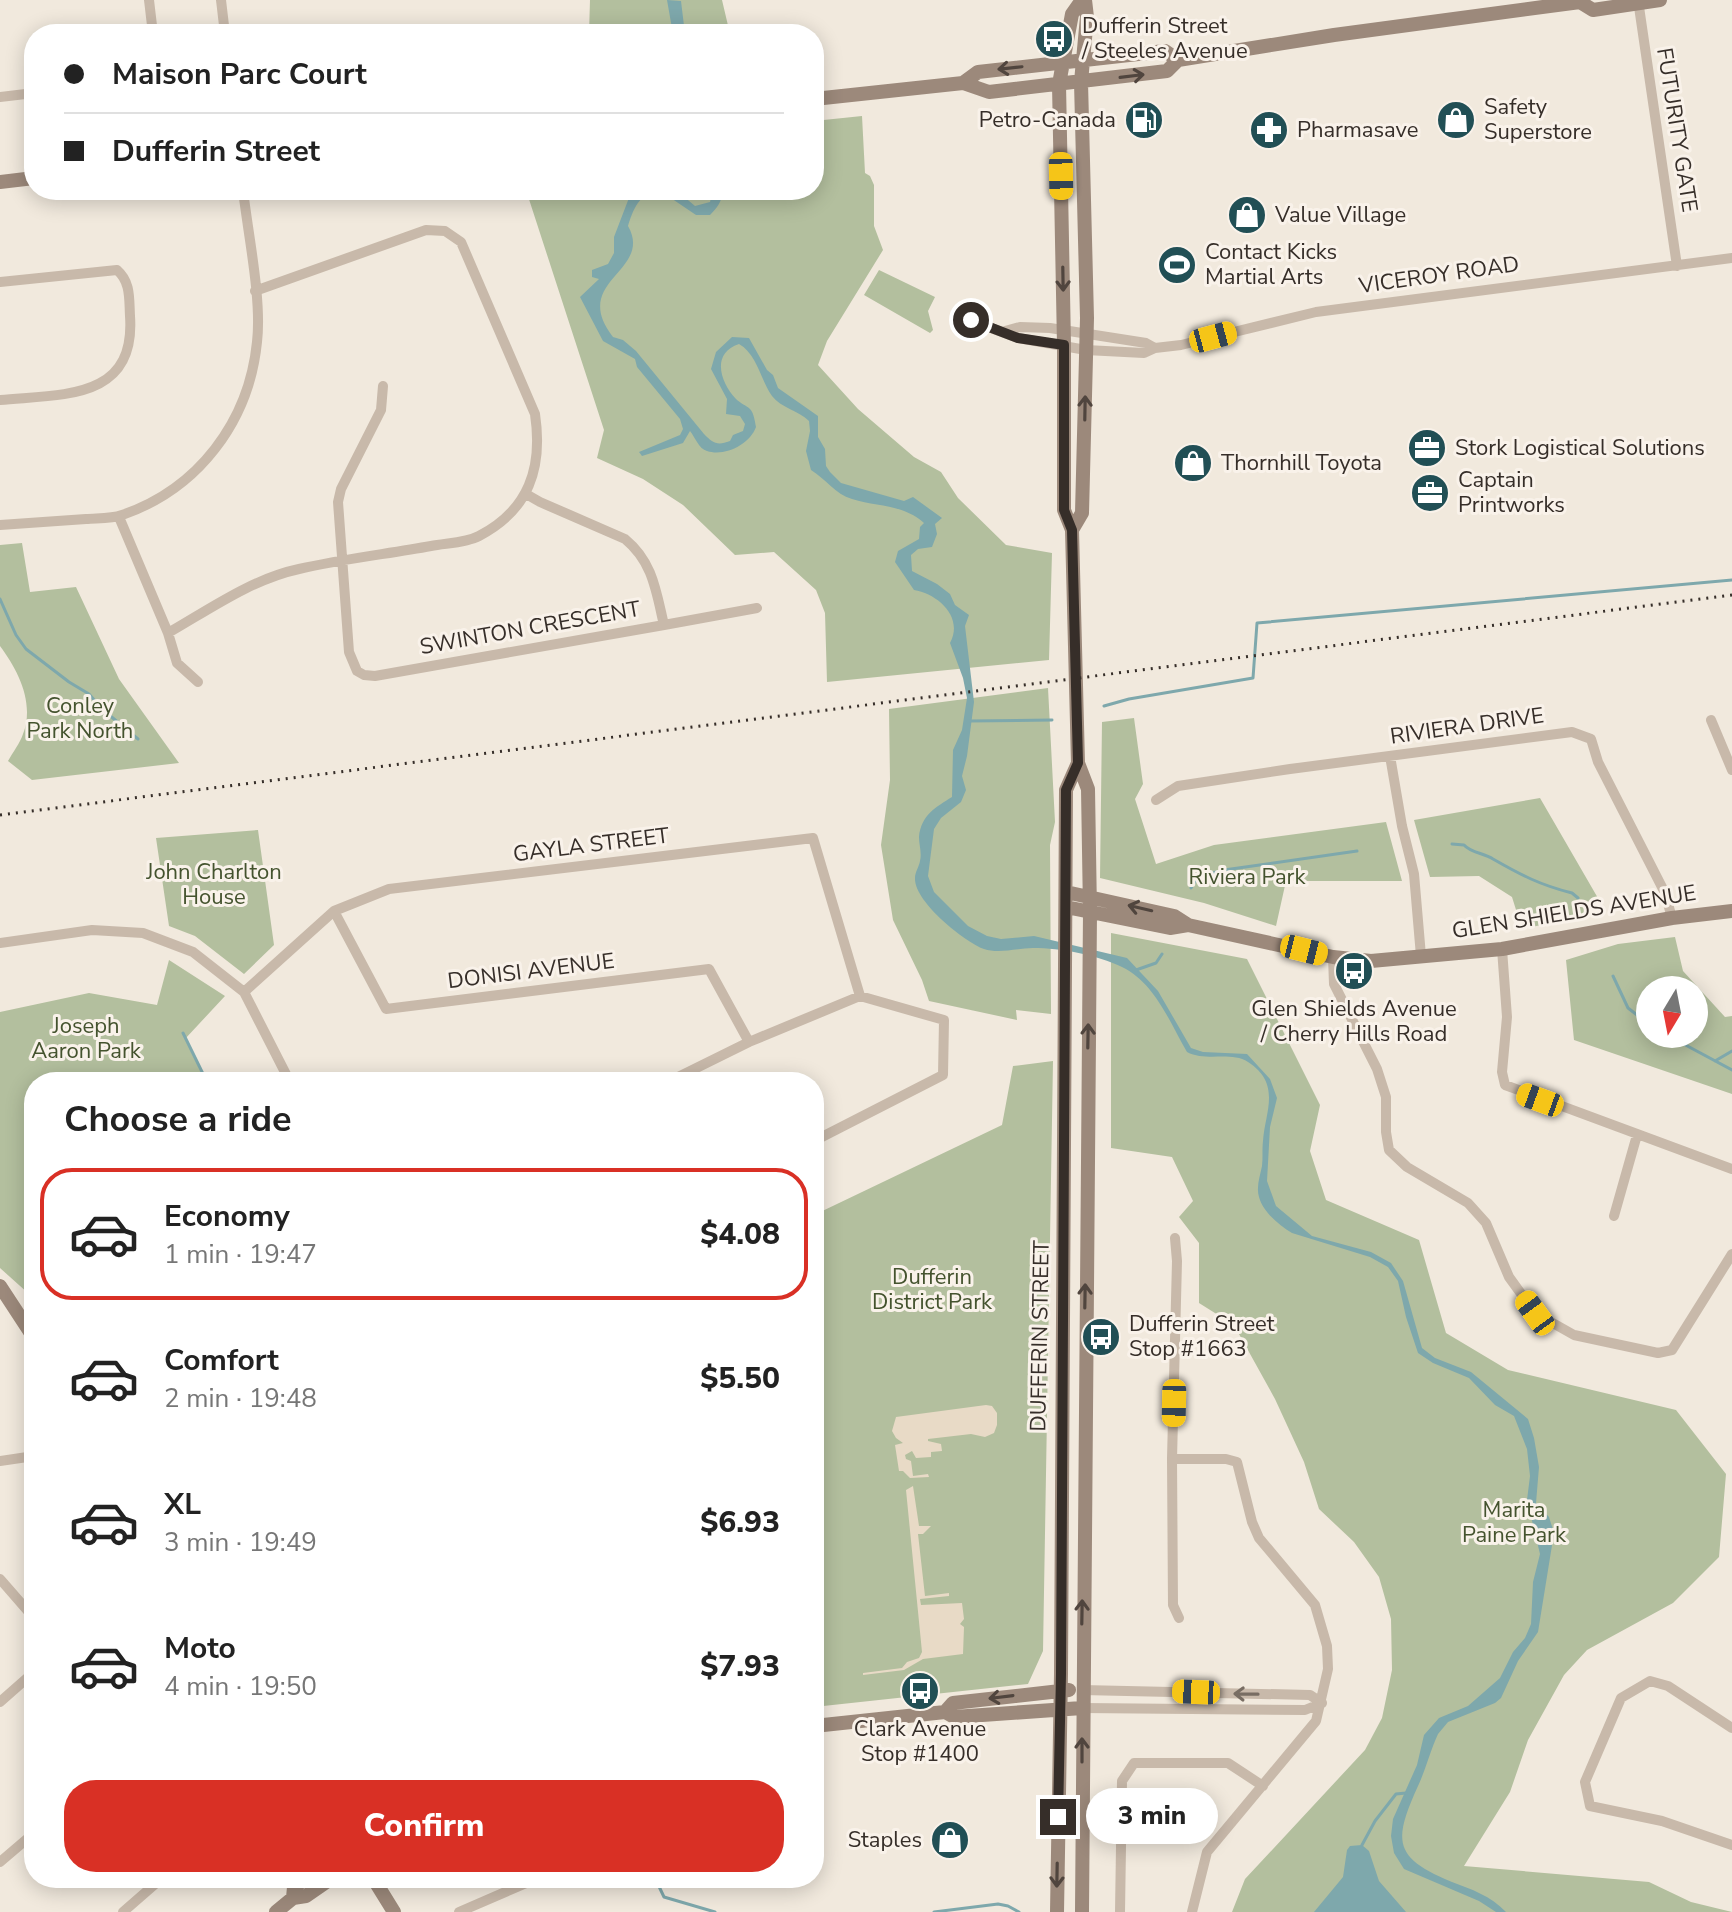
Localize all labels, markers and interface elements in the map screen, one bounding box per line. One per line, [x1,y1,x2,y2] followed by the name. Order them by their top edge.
[1081,11,1248,66] place label: Dufferin Street / Steeles Avenue
[1033,18,1075,60] bus stop icon: Dufferin Street / Steeles Avenue
[1649,46,1705,214] street label: FUTURITY GATE
[112,54,367,95] text: Maison Parc Court
[997,61,1024,76] one-way arrow
[1118,68,1145,83] one-way arrow
[1484,92,1592,147] place label: Safety Superstore
[1123,99,1165,141] fuel station icon: Petro-Canada
[1435,99,1477,141] shop icon: Safety Superstore
[979,105,1116,135] place label: Petro-Canada
[1248,109,1290,151] pharmacy icon: Pharmasave
[1297,115,1418,145] place label: Pharmasave
[112,131,320,172] text: Dufferin Street
[1049,152,1073,200] car
[1226,194,1268,236] shop icon: Value Village
[1274,200,1406,230] place label: Value Village
[1205,237,1337,292] place label: Contact Kicks Martial Arts
[1156,244,1198,286] sports icon: Contact Kicks Martial Arts
[1356,249,1521,301] street label: VICEROY ROAD
[1055,265,1070,292] one-way arrow
[953,302,989,338] route start
[1187,319,1239,355] car
[1077,395,1092,422] one-way arrow
[1406,427,1448,469] office icon: Stork Logistical Solutions
[1455,433,1705,463] place label: Stork Logistical Solutions
[1172,442,1214,484] shop icon: Thornhill Toyota
[1221,448,1382,478] place label: Thornhill Toyota
[1458,465,1565,520] place label: Captain Printworks
[1409,472,1451,514] office icon: Captain Printworks
[417,594,643,662] street label: SWINTON CRESCENT
[27,691,133,746] park label: Conley Park North
[1388,700,1546,752] street label: RIVIERA DRIVE
[511,820,671,869] street label: GAYLA STREET
[145,857,282,912] park label: John Charlton House
[1189,862,1306,892] park label: Riviera Park
[1450,878,1698,946] street label: GLEN SHIELDS AVENUE
[1128,900,1153,915] one-way arrow
[1278,933,1330,967] car
[446,946,616,996] street label: DONISI AVENUE
[1333,950,1375,992] bus stop icon: Glen Shields Avenue / Cherry Hills Road
[1636,976,1708,1048] north arrow
[1636,976,1708,1048] map controls
[1251,994,1457,1049] place label: Glen Shields Avenue / Cherry Hills Road
[31,1011,142,1066] park label: Joseph Aaron Park
[1080,1023,1096,1050] one-way arrow
[1513,1081,1567,1119] car
[64,1095,292,1144] text: Choose a ride
[164,1196,290,1237] text: Economy
[68,1198,140,1270] icon: car
[700,1214,780,1255] text: $4.08
[164,1237,317,1272] text: 1 min · 19:47
[1023,1239,1057,1432] street label: DUFFERIN STREET
[872,1262,993,1317] park label: Dufferin District Park
[1077,1283,1093,1310] one-way arrow
[1511,1287,1559,1339] car
[1129,1309,1275,1364] place label: Dufferin Street Stop #1663
[1080,1316,1122,1358] bus stop icon: Dufferin Street Stop #1663
[164,1340,279,1381] text: Comfort
[68,1342,140,1414] icon: car
[700,1358,780,1399] text: $5.50
[1162,1379,1186,1427] car
[164,1381,317,1416] text: 2 min · 19:48
[164,1484,201,1525] text: XL
[68,1486,140,1558] icon: car
[1462,1495,1567,1550] park label: Marita Paine Park
[700,1502,780,1543] text: $6.93
[164,1525,317,1560] text: 3 min · 19:49
[1074,1599,1090,1626] one-way arrow
[164,1628,236,1669] text: Moto
[68,1630,140,1702] icon: car
[700,1646,780,1687] text: $7.93
[164,1669,317,1704] text: 4 min · 19:50
[899,1670,941,1712] bus stop icon: Clark Avenue Stop #1400
[1172,1679,1220,1705] car
[1233,1686,1260,1701] one-way arrow
[989,1690,1014,1705] one-way arrow
[854,1714,986,1769] place label: Clark Avenue Stop #1400
[1074,1737,1090,1764] one-way arrow
[64,1780,784,1872] button: Confirm
[1086,1789,1218,1845] callout: 3 min
[1118,1798,1186,1833] text: 3 min
[1040,1799,1076,1835] route end
[929,1819,971,1861] shop icon: Staples
[848,1825,922,1855] place label: Staples
[1049,1861,1065,1888] one-way arrow

